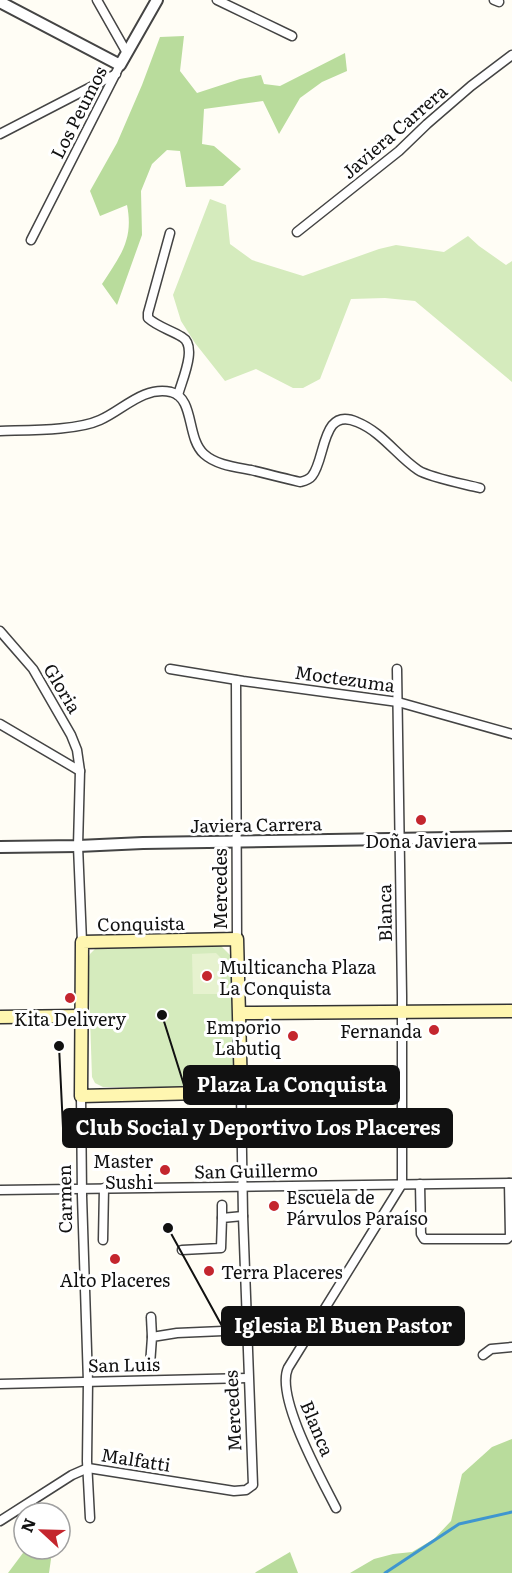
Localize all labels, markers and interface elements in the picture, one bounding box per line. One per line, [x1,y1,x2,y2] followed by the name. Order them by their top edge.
[43,61,113,163] street label: Los Peumos
[335,77,453,185] street label: Javiera Carrera
[38,658,89,718] street label: Gloria
[293,658,397,698] street label: Moctezuma
[190,809,323,839] street label: Javiera Carrera
[414,813,428,827] marker: Doña Javiera
[365,827,477,854] place label: Doña Javiera
[206,848,233,930] street label: Mercedes
[370,884,398,942] street label: Blanca
[97,909,185,937] street label: Conquista
[219,953,376,1001] place label: Multicancha Plaza La Conquista
[200,969,214,983] marker: Multicancha Plaza La Conquista
[63,991,77,1005] marker: Kita Delivery
[14,1005,127,1032] place label: Kita Delivery
[206,1013,281,1061] place label: Emporio Labutiq
[340,1017,422,1044] place label: Fernanda
[427,1023,441,1037] marker: Fernanda
[286,1029,300,1043] marker: Emporio Labutiq
[184,1066,399,1104] callout: Plaza La Conquista
[197,1068,388,1098] text: Plaza La Conquista
[63,1109,452,1147] callout: Club Social y Deportivo Los Placeres
[76,1111,440,1141] text: Club Social y Deportivo Los Placeres
[93,1147,153,1195] place label: Master Sushi
[194,1155,318,1185] street label: San Guillermo
[158,1163,172,1177] marker: Master Sushi
[50,1164,78,1234] street label: Carmen
[286,1183,428,1231] place label: Escuela de Párvulos Paraíso
[267,1199,281,1213] marker: Escuela de Párvulos Paraíso
[108,1252,122,1266] marker: Alto Placeres
[221,1258,343,1285] place label: Terra Placeres
[202,1264,216,1278] marker: Terra Placeres
[60,1266,170,1293] place label: Alto Placeres
[222,1307,464,1345] callout: Iglesia El Buen Pastor
[234,1309,452,1339] text: Iglesia El Buen Pastor
[88,1350,160,1378] street label: San Luis
[216,1370,248,1452] street label: Mercedes
[294,1396,342,1460] street label: Blanca
[99,1440,173,1478] street label: Malfatti
[12,1501,72,1561] north arrow
[14,1514,41,1536] text: N

